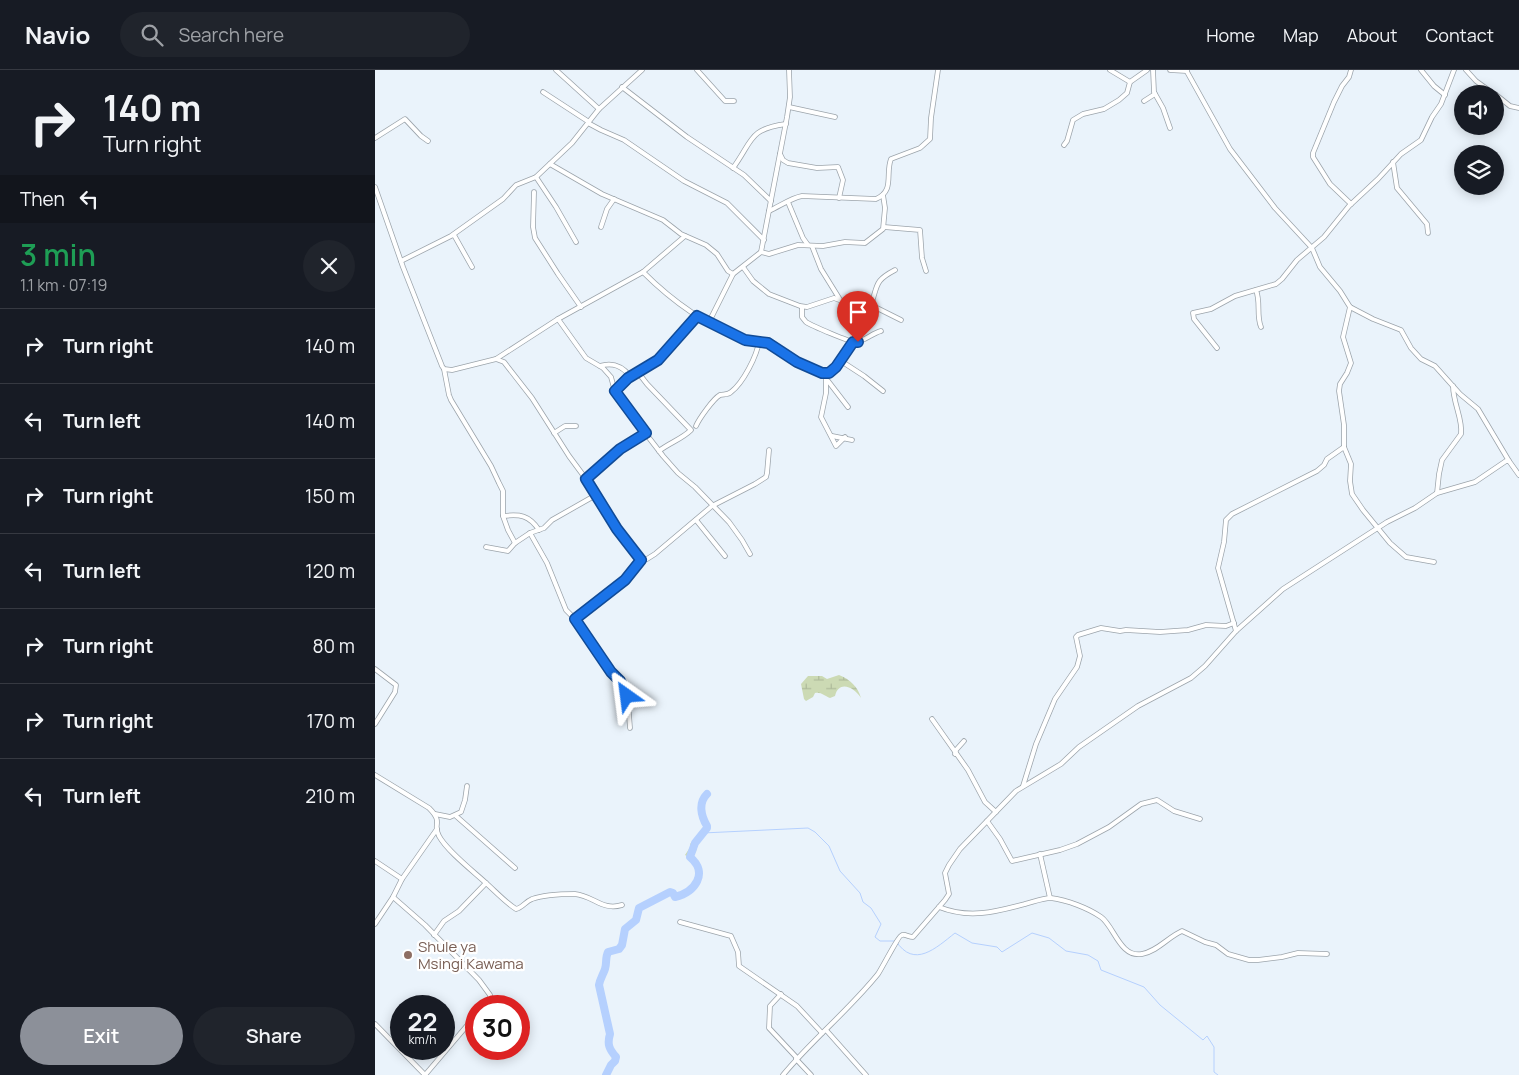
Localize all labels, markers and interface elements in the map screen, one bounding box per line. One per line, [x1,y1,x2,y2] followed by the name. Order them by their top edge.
[120,12,470,57] search box
[25,18,90,51] text: Navio
[138,21,166,49] icon: search
[178,22,284,48] text: Search here
[1206,23,1255,47] text: Home
[1283,23,1319,47] text: Map
[1347,23,1397,47] text: About
[1425,23,1494,47] text: Contact
[103,84,201,132] text: 140 m
[1454,85,1504,195] map controls
[1454,85,1504,135] button: sound
[20,90,85,155] icon: right
[103,129,201,159] text: Turn right
[1454,145,1504,195] button: layers
[75,185,103,213] icon: left
[20,186,65,212] text: Then
[20,234,96,275] text: 3 min
[303,240,355,292] button: close
[20,274,107,296] text: 1.1 km · 07:19
[837,291,879,342] pin
[844,298,872,326] icon: arrive
[20,332,48,360] icon: right
[63,333,153,359] text: Turn right
[305,333,355,359] text: 140 m
[20,407,48,435] icon: left
[63,408,141,434] text: Turn left
[305,408,355,434] text: 140 m
[20,482,48,510] icon: right
[63,483,153,509] text: Turn right
[305,483,355,509] text: 150 m
[20,557,48,585] icon: left
[63,558,141,584] text: Turn left
[305,558,355,584] text: 120 m
[20,632,48,660] icon: right
[63,633,153,659] text: Turn right
[312,633,355,659] text: 80 m
[600,669,652,721] position arrow
[20,707,48,735] icon: right
[63,708,153,734] text: Turn right
[307,708,355,734] text: 170 m
[20,782,48,810] icon: left
[63,783,141,809] text: Turn left
[305,783,355,809] text: 210 m
[418,936,524,974] place label: Shule ya Msingi Kawama
[402,949,414,961] marker: Shule ya Msingi Kawama
[465,995,530,1060] speed limit sign: 30
[408,1004,437,1039] text: 22
[20,1007,183,1065] button: Exit
[193,1007,355,1065] button: Share
[409,1031,436,1048] text: km/h

